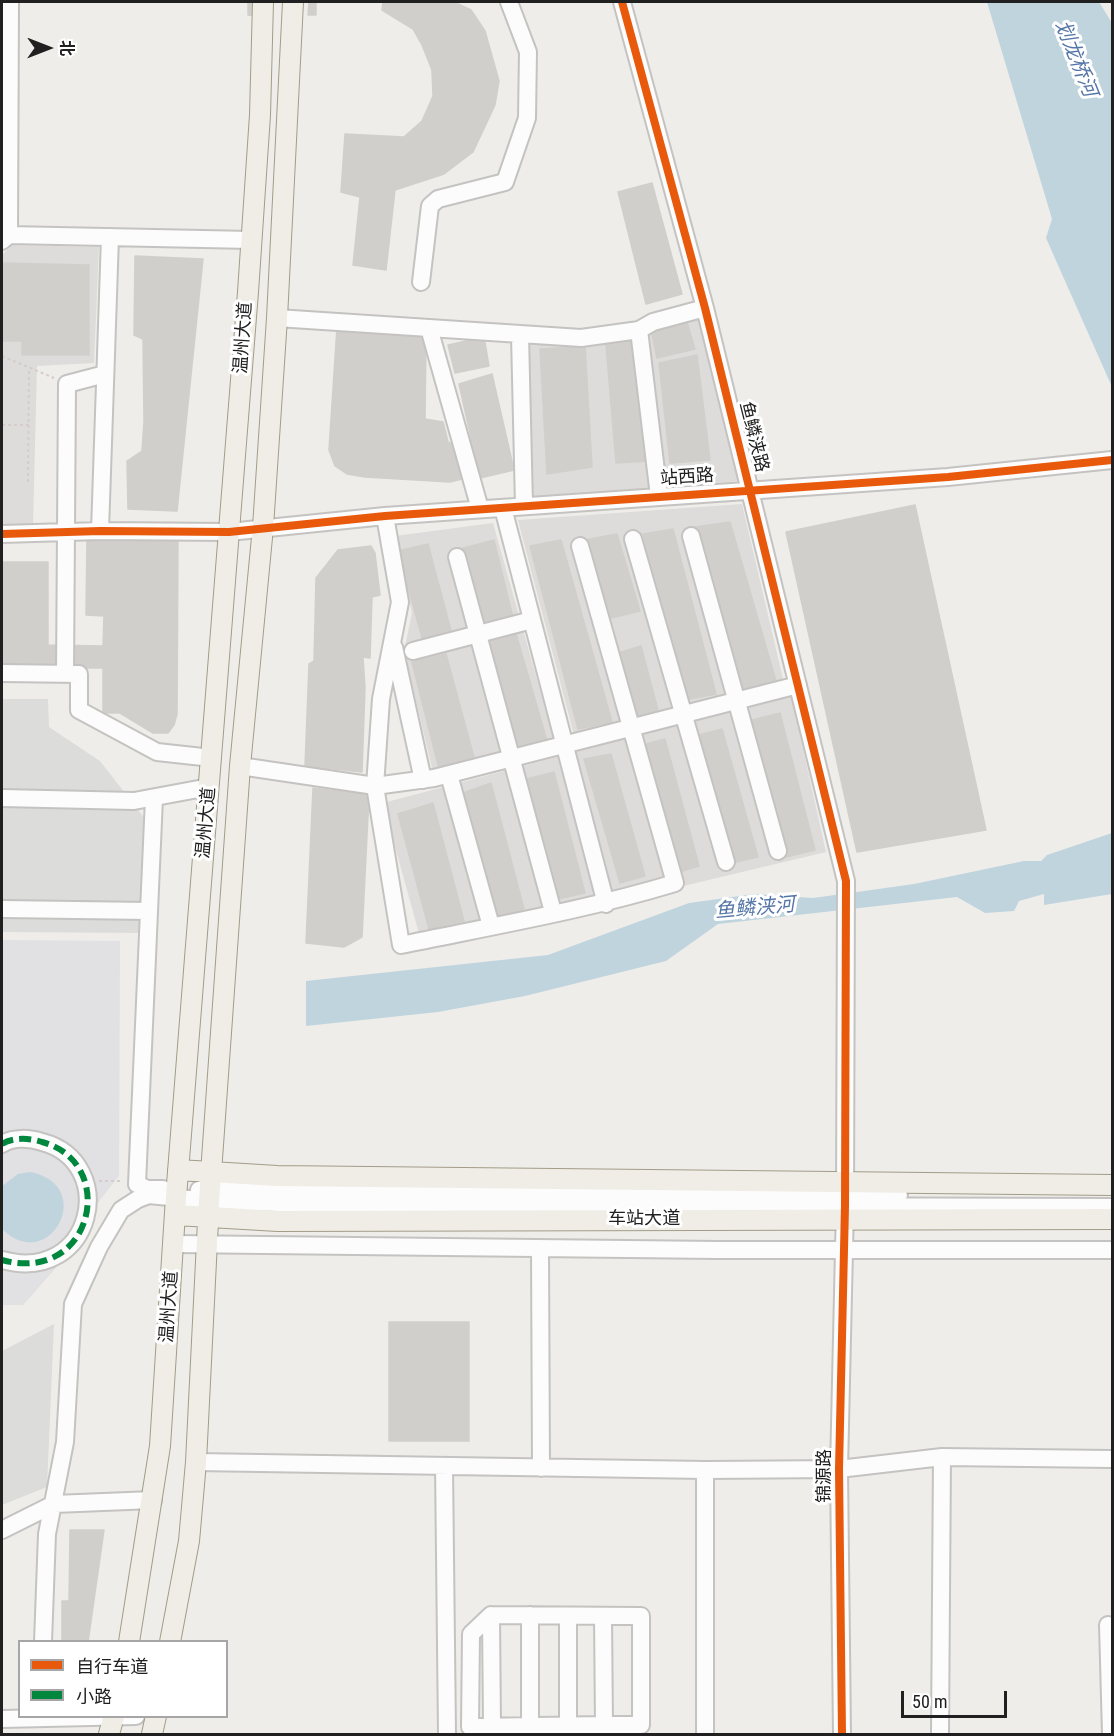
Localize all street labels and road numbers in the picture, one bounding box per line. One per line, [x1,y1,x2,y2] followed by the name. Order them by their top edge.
[231,301,257,375] street label: 温州大道
[734,399,772,475] street label: 鱼鳞浃路
[659,465,715,491] street label: 站西路
[193,786,221,860] street label: 温州大道
[608,1208,680,1230] street label: 车站大道
[157,1270,183,1344] street label: 温州大道
[814,1449,836,1503] street label: 锦源路

